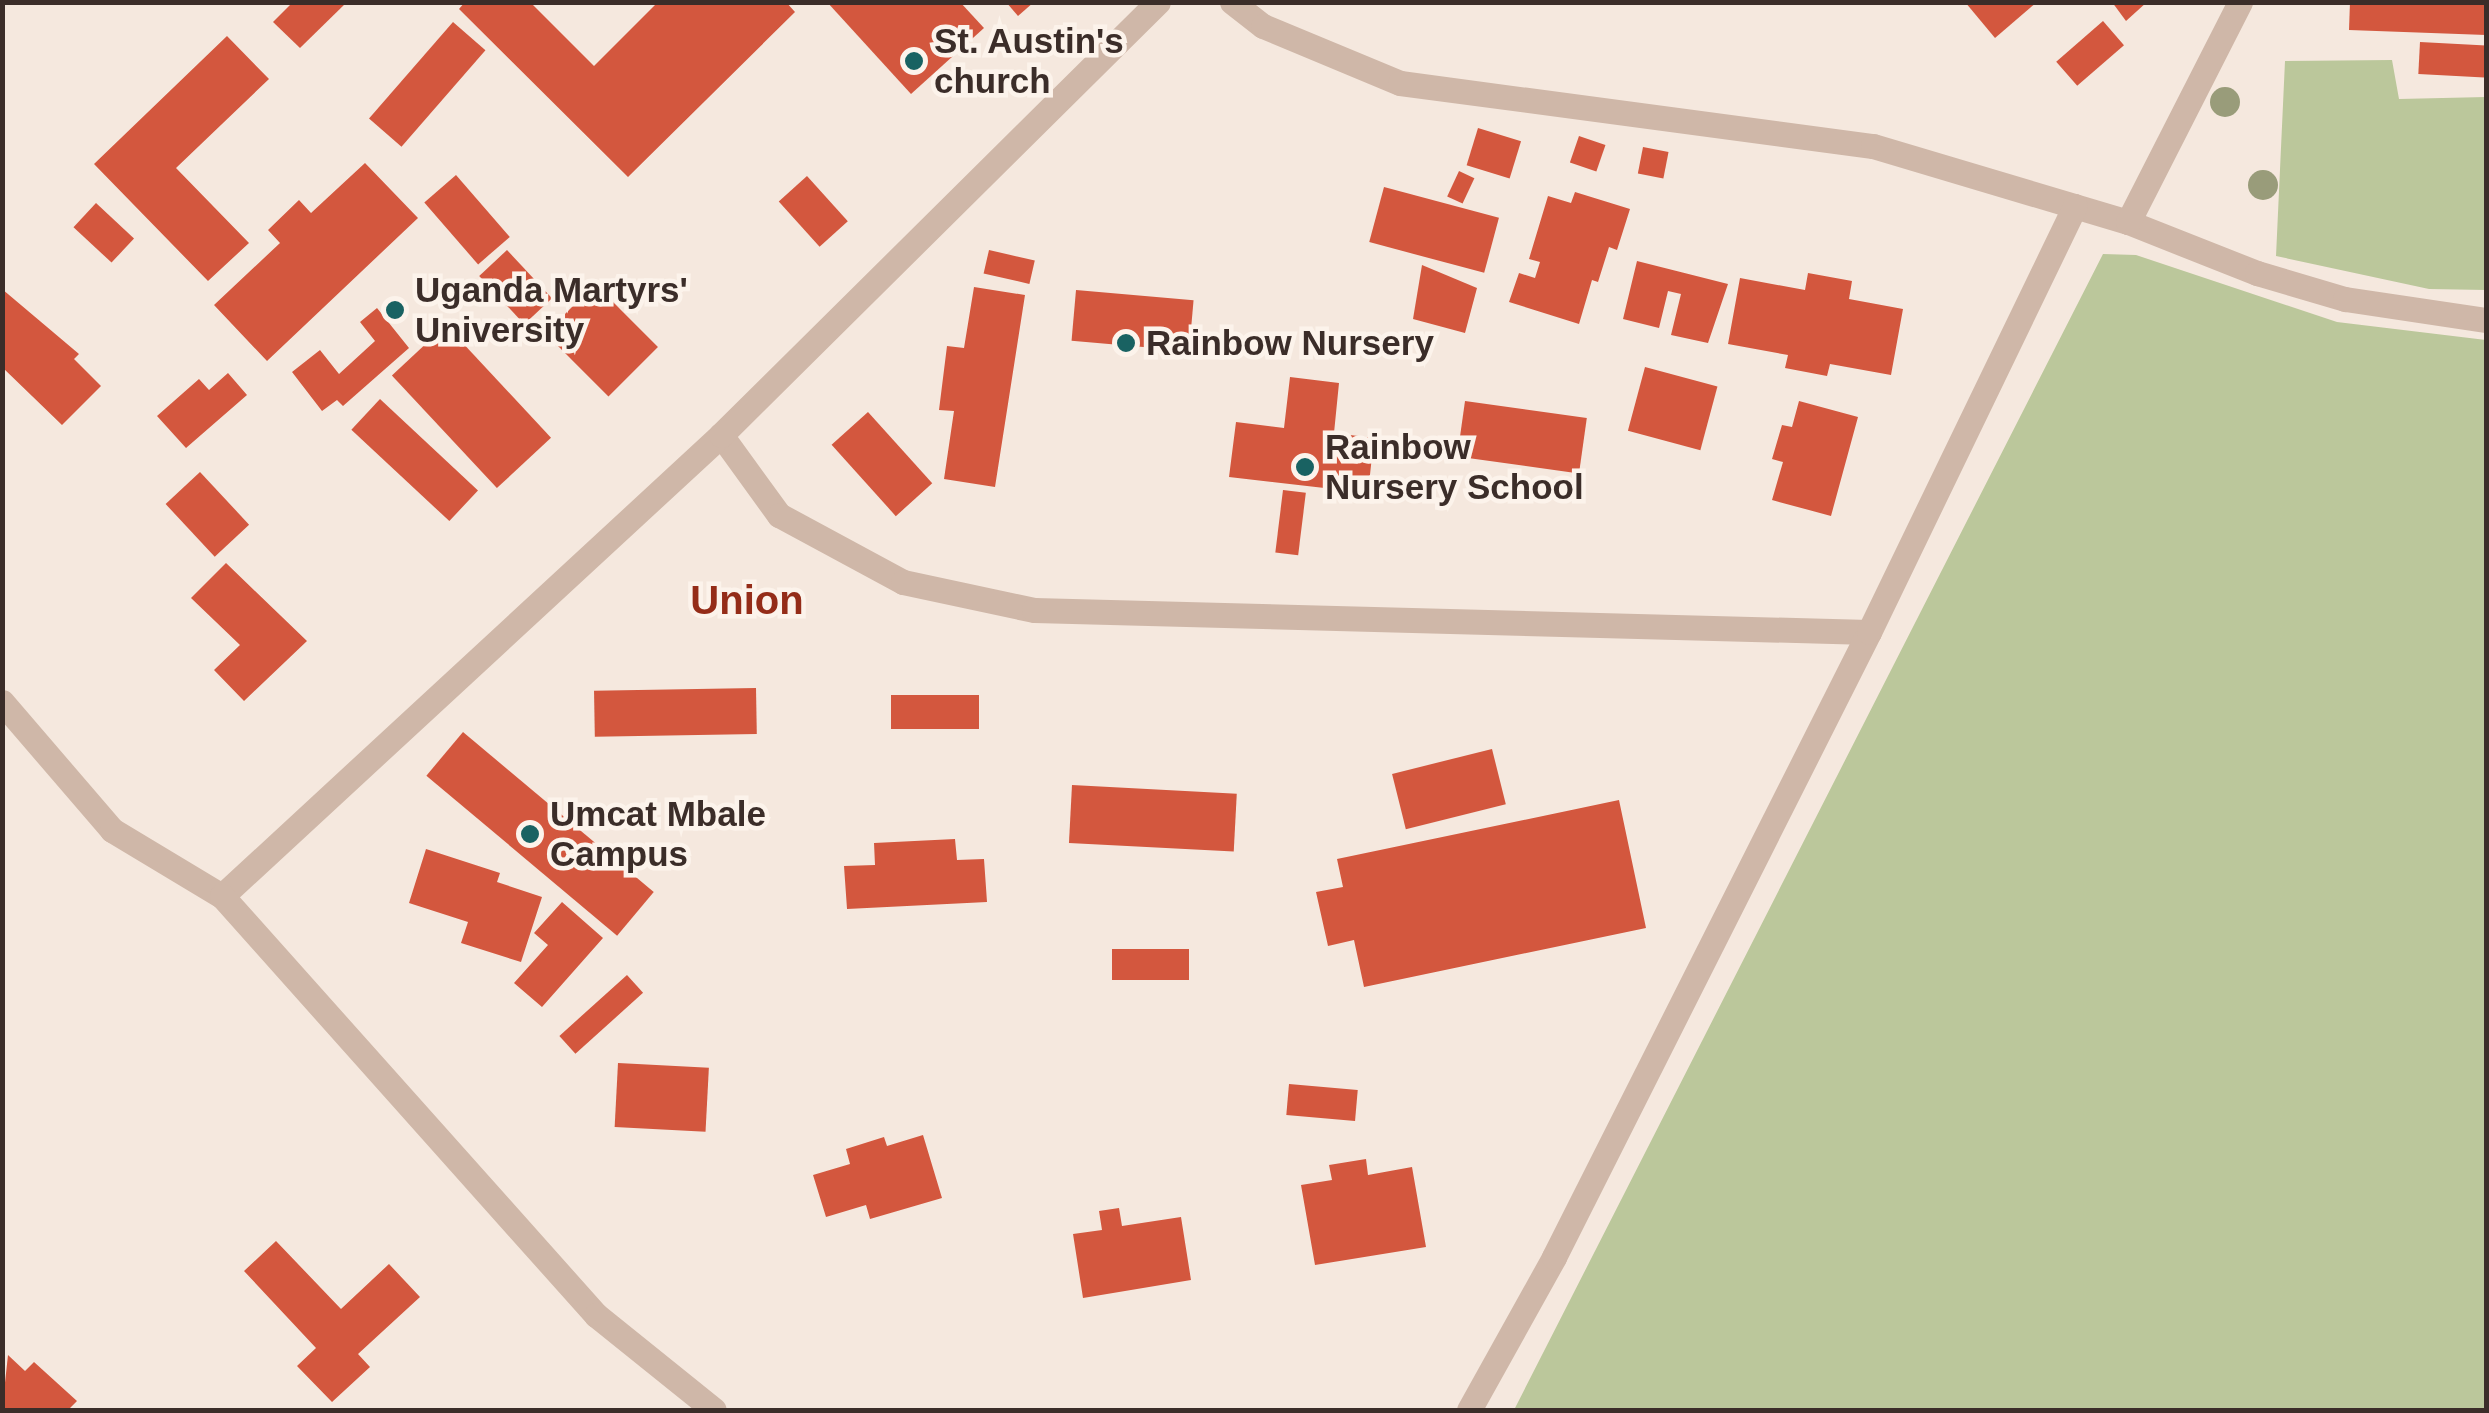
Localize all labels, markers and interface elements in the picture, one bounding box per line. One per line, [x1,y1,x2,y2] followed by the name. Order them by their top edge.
[934,20,1125,102] place label: St. Austin's church
[903,50,925,72] marker: St. Austin's church
[415,269,688,351] place label: Uganda Martyrs' University
[384,299,406,321] marker: Uganda Martyrs' University
[1146,322,1434,364] place label: Rainbow Nursery
[1115,332,1137,354] marker: Rainbow Nursery
[1325,426,1584,508] place label: Rainbow Nursery School
[1294,456,1316,478] marker: Rainbow Nursery School
[690,576,804,624] district label: Union
[550,793,766,875] place label: Umcat Mbale Campus
[519,823,541,845] marker: Umcat Mbale Campus

